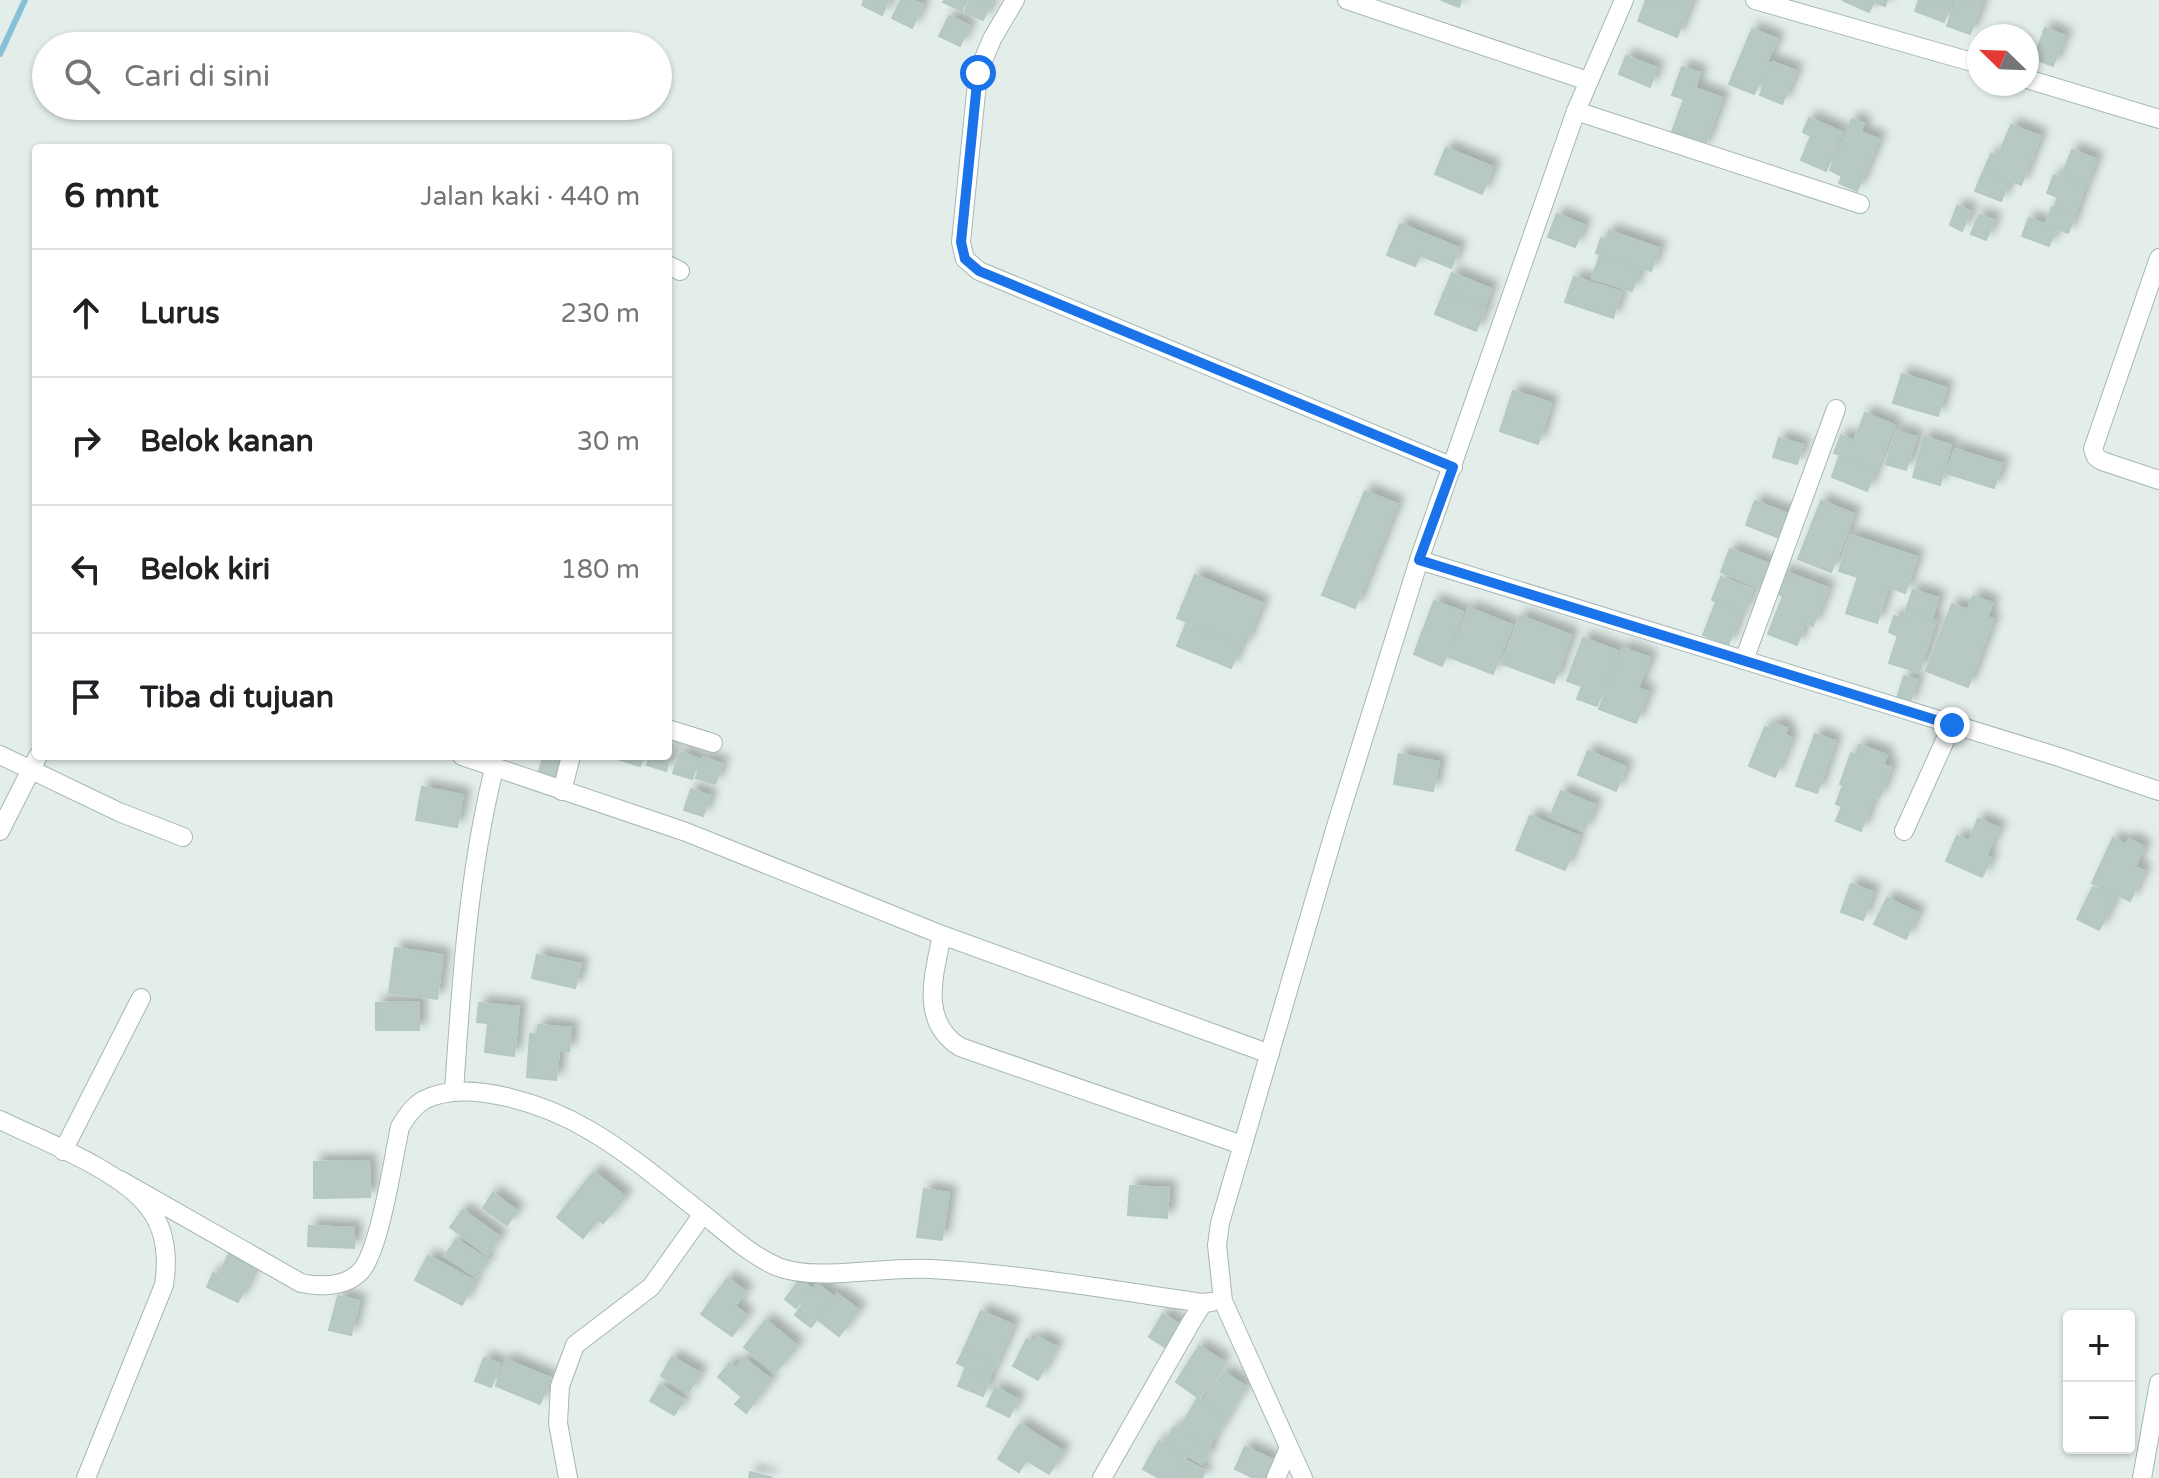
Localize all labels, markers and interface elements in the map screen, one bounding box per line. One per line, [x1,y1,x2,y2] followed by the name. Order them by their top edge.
[1967,24,2039,96] north arrow
[32,32,672,120] search box
[60,54,104,98] icon: search
[960,55,996,91] route start
[124,58,270,95] text: Cari di sini
[64,176,159,217] text: 6 mnt
[421,181,640,212] text: Jalan kaki · 440 m
[64,291,108,335] icon: ahead
[140,295,220,332] text: Lurus
[560,298,640,329] text: 230 m
[64,419,108,463] icon: right
[140,423,314,460] text: Belok kanan
[577,426,640,457] text: 30 m
[64,547,108,591] icon: left
[140,551,270,588] text: Belok kiri
[560,554,640,585] text: 180 m
[64,675,108,719] icon: arrive
[140,679,334,716] text: Tiba di tujuan
[1934,707,1970,743] route end
[2063,1310,2135,1454] map controls
[2063,1310,2135,1382] button: +
[2063,1382,2135,1454] button: −

